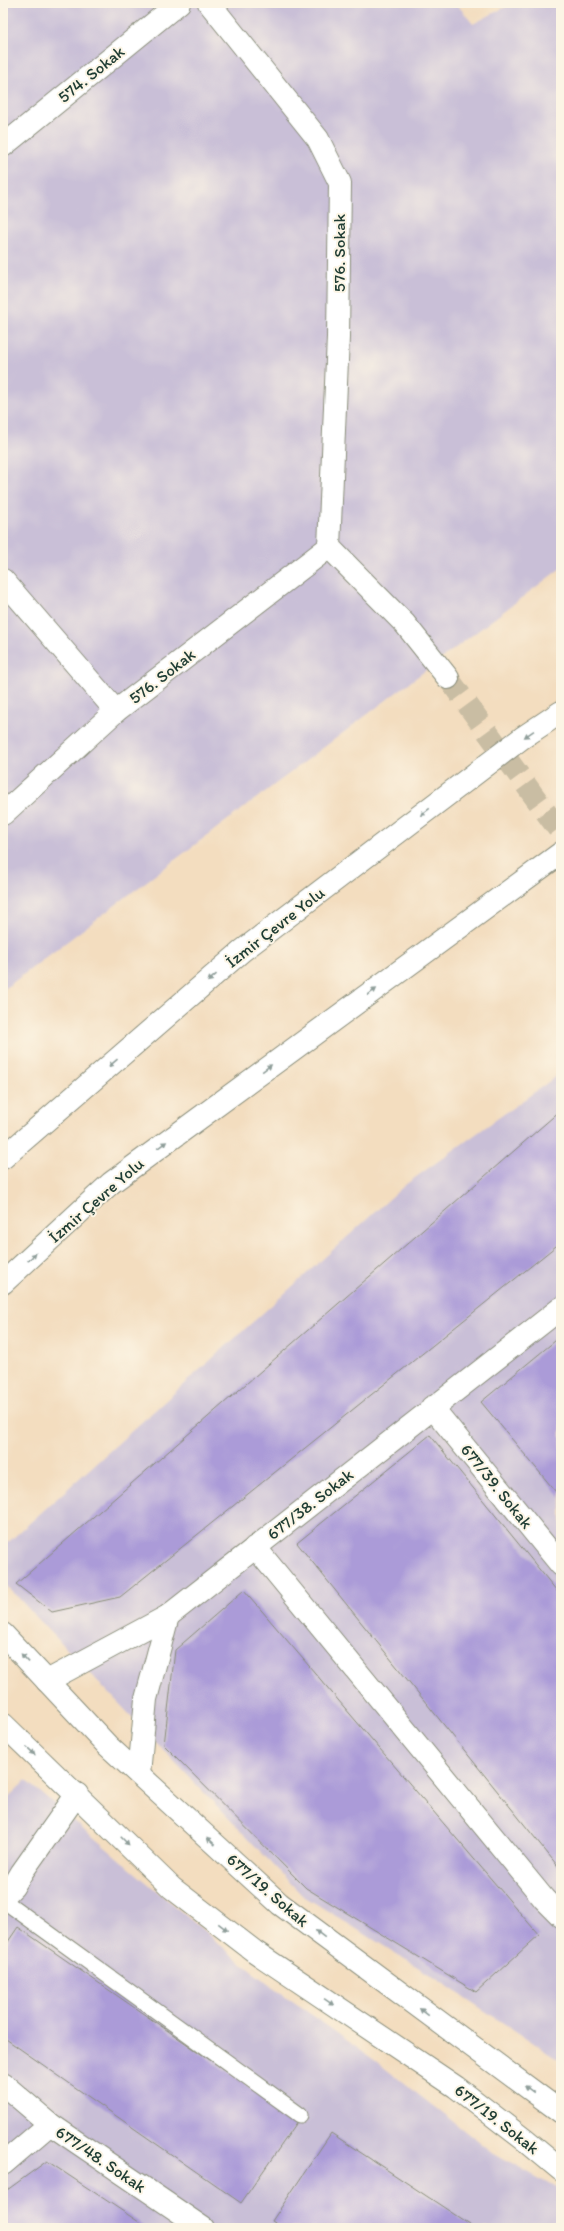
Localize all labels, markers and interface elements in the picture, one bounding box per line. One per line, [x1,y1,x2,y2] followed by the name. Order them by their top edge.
[54,41,129,107] street label: 574. Sokak
[329,213,349,292] street label: 576. Sokak
[125,644,199,708] street label: 576. Sokak
[523,730,534,738] one-way arrow
[419,808,430,816] one-way arrow
[222,882,328,972] street label: İzmir Çevre Yolu
[206,973,217,982] one-way arrow
[367,988,377,996] one-way arrow
[108,1058,119,1067] one-way arrow
[262,1064,273,1073] one-way arrow
[157,1141,168,1149] one-way arrow
[44,1153,148,1247] street label: İzmir Çevre Yolu
[26,1252,37,1261] one-way arrow
[457,1440,537,1533] street label: 677/39. Sokak
[263,1464,357,1544] street label: 677/38. Sokak
[20,1653,30,1663] one-way arrow
[26,1746,36,1756] one-way arrow
[206,1836,216,1845] one-way arrow
[120,1837,130,1846] one-way arrow
[223,1849,313,1931] street label: 677/19. Sokak
[217,1922,228,1931] one-way arrow
[315,1930,326,1938] one-way arrow
[324,1998,334,2006] one-way arrow
[419,2008,430,2016] one-way arrow
[451,2080,544,2158] street label: 677/19. Sokak
[524,2085,535,2093] one-way arrow
[52,2121,150,2197] street label: 677/48. Sokak

